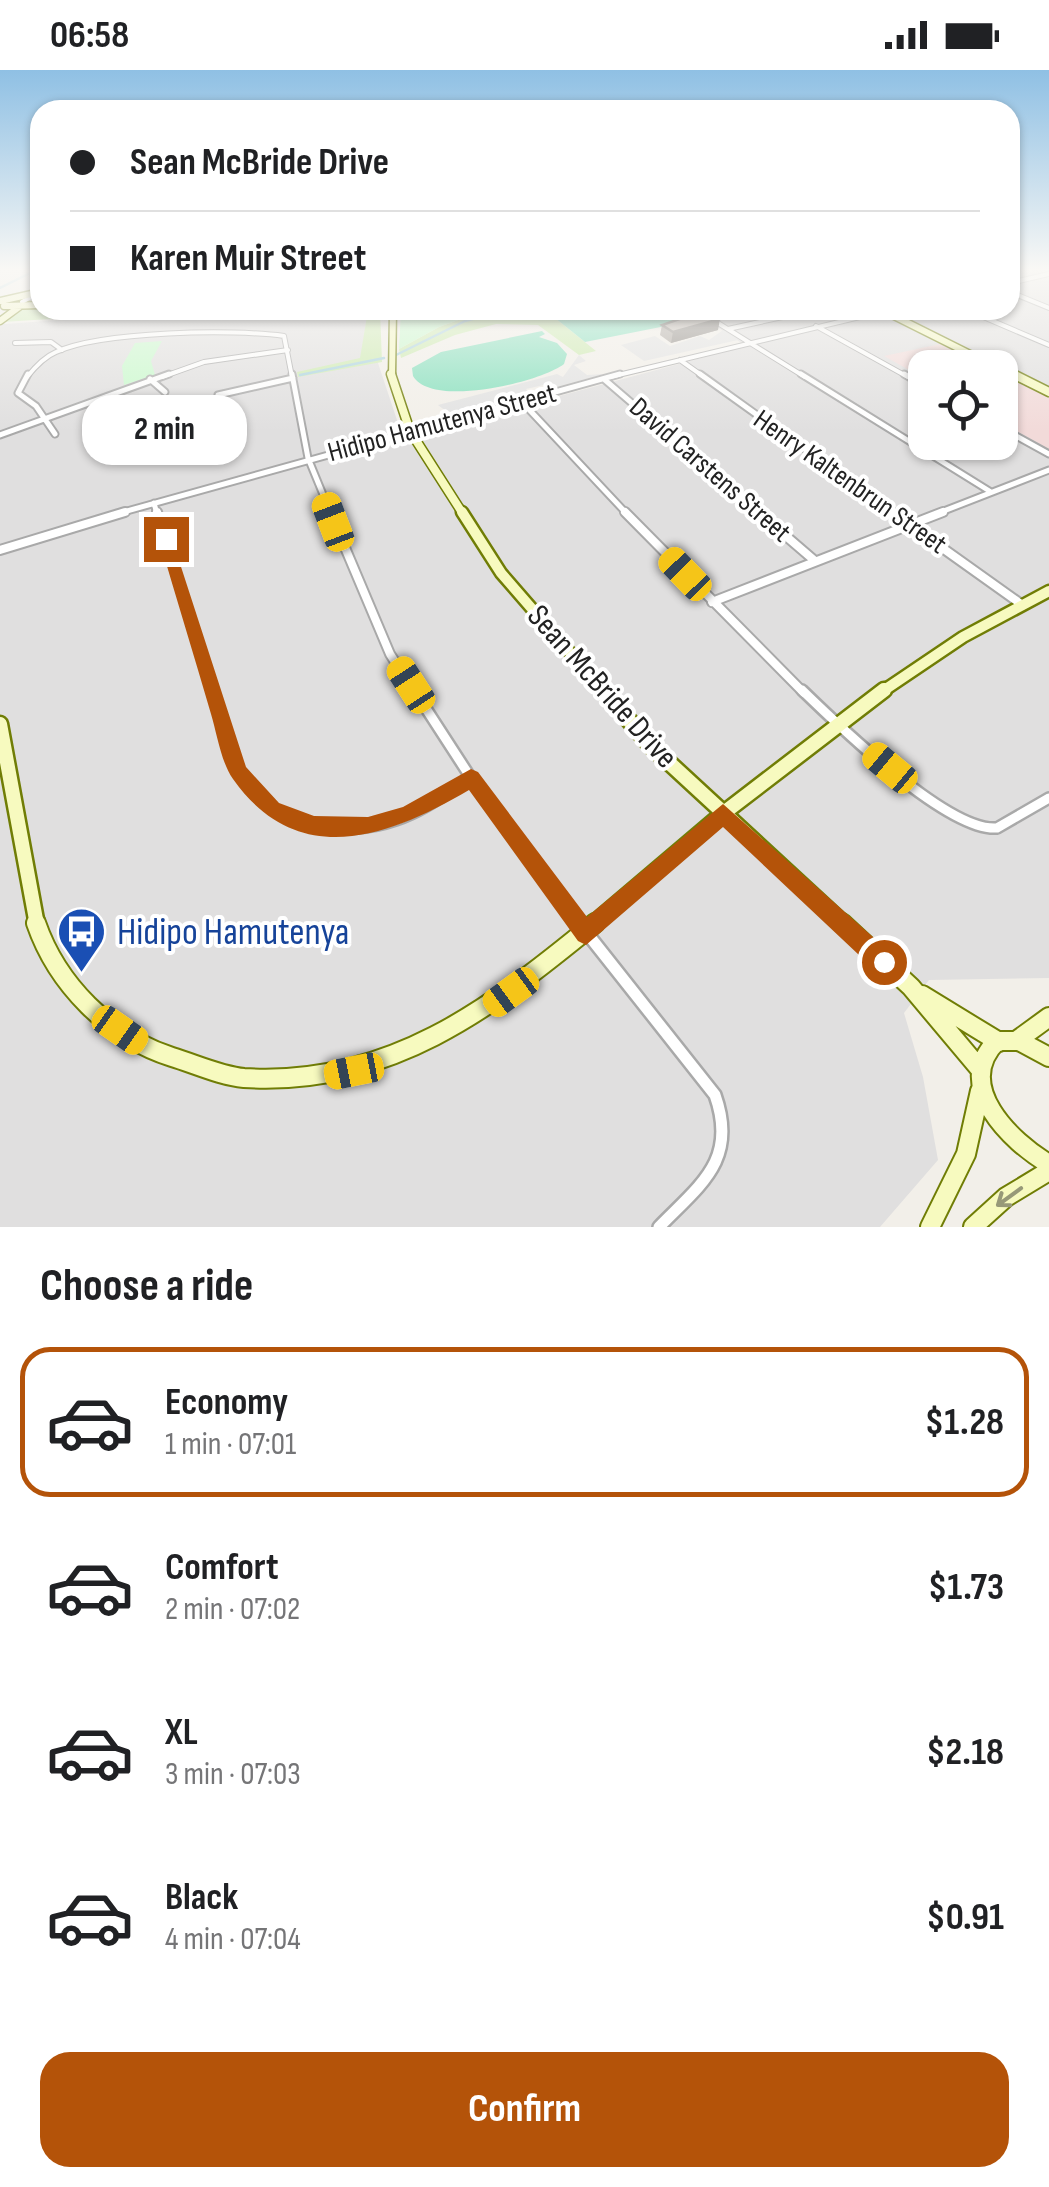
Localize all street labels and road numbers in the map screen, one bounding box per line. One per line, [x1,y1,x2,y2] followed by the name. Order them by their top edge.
[324,377,560,469] street label: Hidipo Hamutenya Street
[623,391,797,549] street label: David Carstens Street
[747,403,953,561] street label: Henry Kaltenbrun Street
[519,597,685,777] street label: Sean McBride Drive

